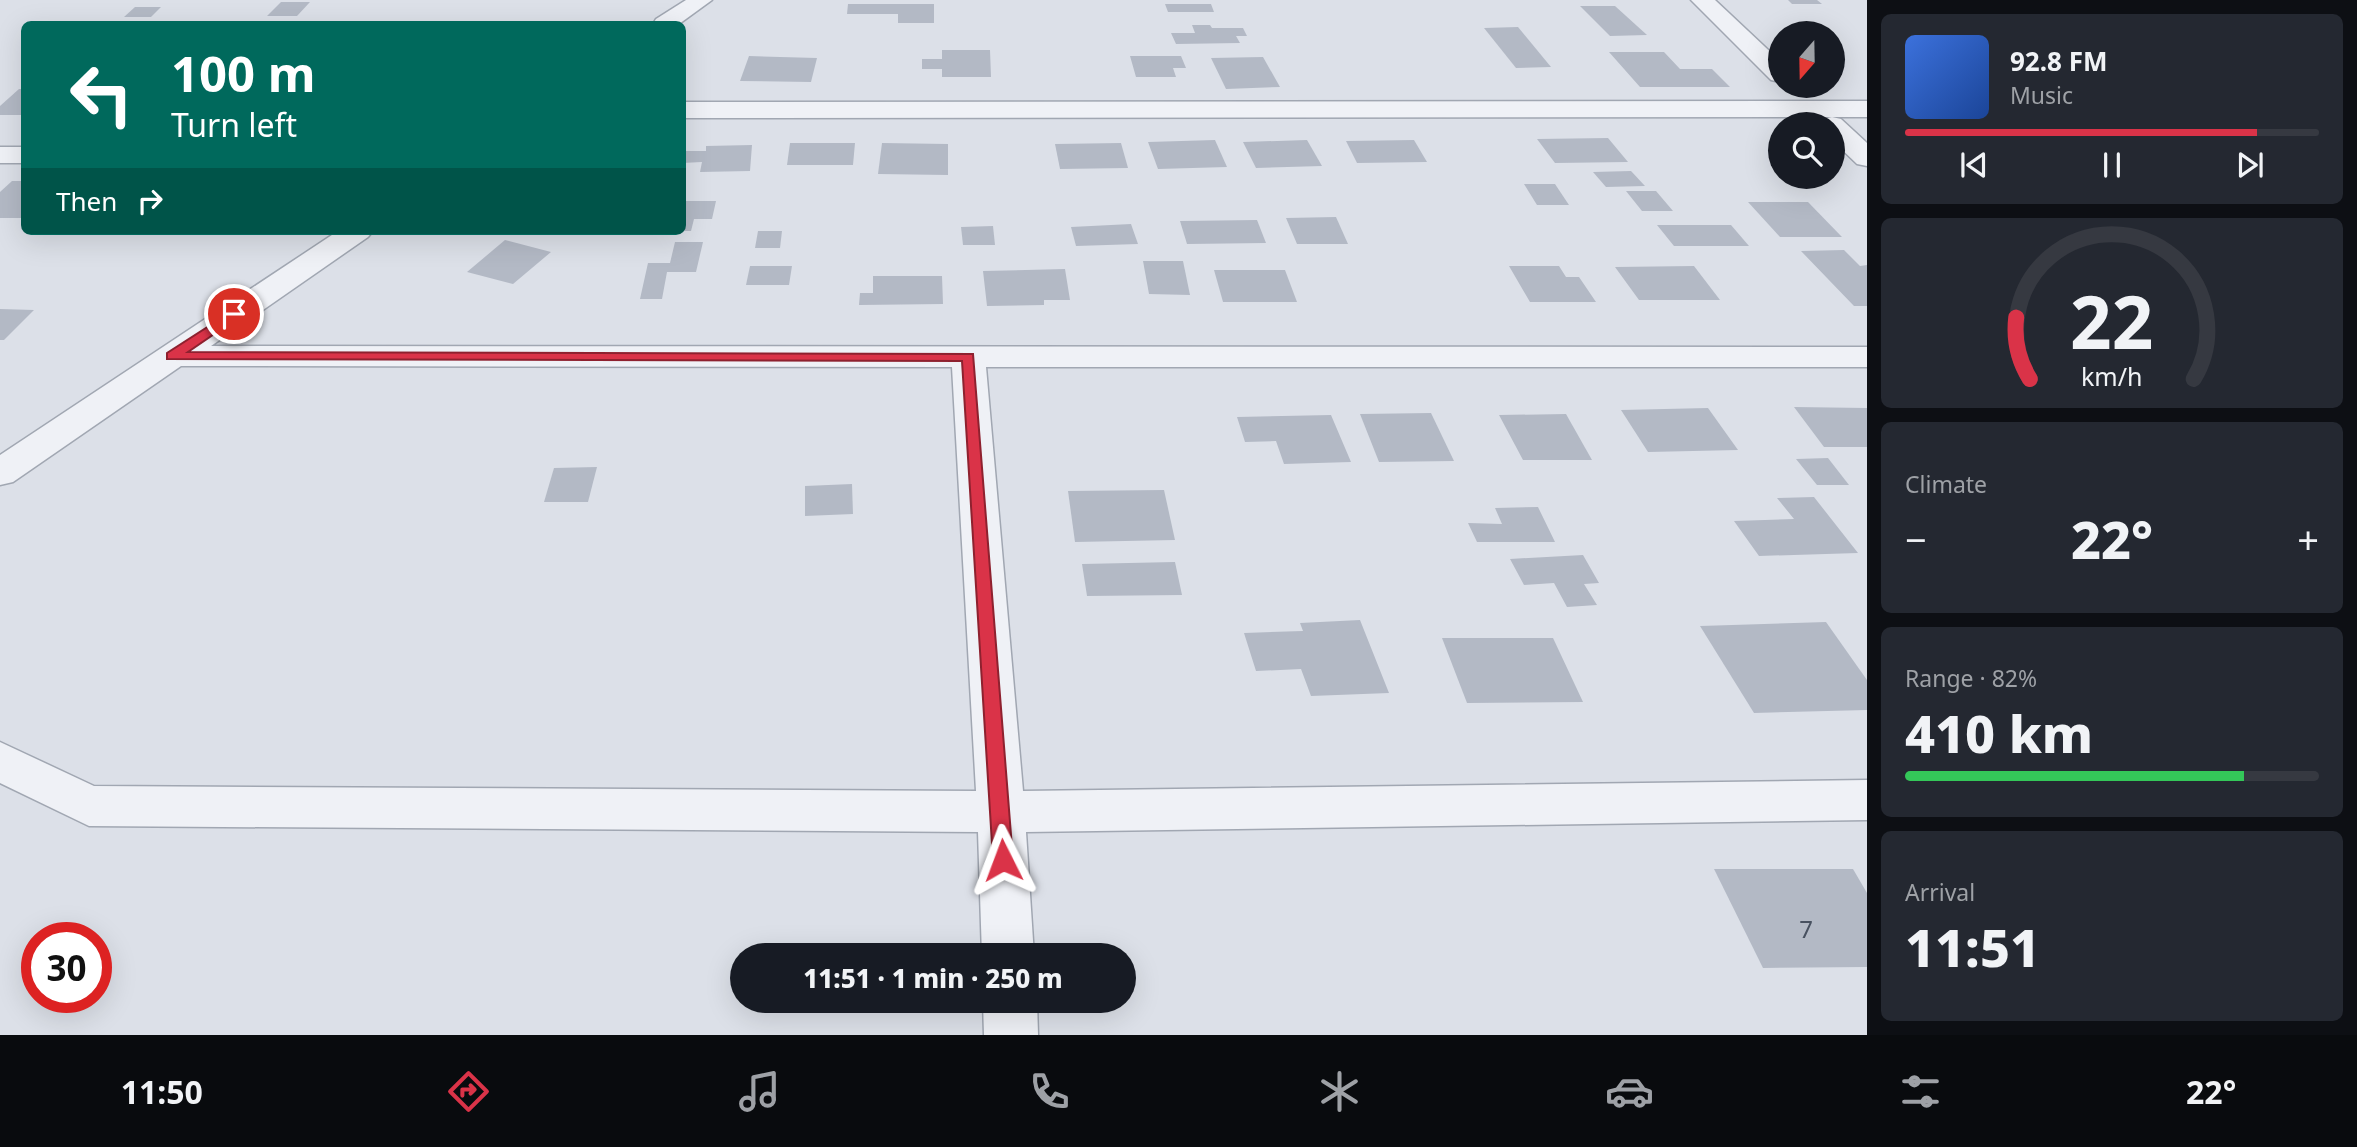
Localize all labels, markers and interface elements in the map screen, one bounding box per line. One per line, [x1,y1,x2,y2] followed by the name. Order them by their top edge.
[1768,21,1844,98] north arrow
[1768,21,1845,189] map controls
[171,40,316,106] text: 100 m
[2010,43,2107,79] text: 92.8 FM
[56,49,147,140] icon: left
[2010,79,2073,111] text: Music
[171,103,297,146] text: Turn left
[1768,112,1845,189] button: search
[1955,146,1993,184] icon: previous
[2093,146,2131,184] icon: pause
[2231,146,2269,184] icon: next
[131,182,169,220] icon: right
[56,183,117,219] text: Then
[2070,272,2154,371] text: 22
[204,284,264,344] pin
[215,295,253,333] icon: arrive
[2081,359,2143,393] text: km/h
[1905,468,1987,500] text: Climate
[2071,503,2153,574] text: 22°
[1905,513,1927,565] text: −
[2297,513,2319,565] text: +
[1905,662,2037,694] text: Range · 82%
[1905,697,2093,768] text: 410 km
[966,823,1040,897] position arrow
[1905,876,1975,908] text: Arrival
[1905,911,2040,982] text: 11:51
[1799,912,1813,945] house number: 7
[21,922,112,1013] speed limit sign: 30
[803,960,1063,996] text: 11:51 · 1 min · 250 m
[444,1067,493,1116] icon: directions
[735,1067,784,1116] icon: music
[1025,1067,1074,1116] icon: phone
[1315,1067,1364,1116] icon: climate
[1605,1067,1654,1116] icon: car
[1896,1067,1945,1116] icon: filters
[121,1070,203,1113] text: 11:50
[2186,1070,2236,1113] text: 22°

